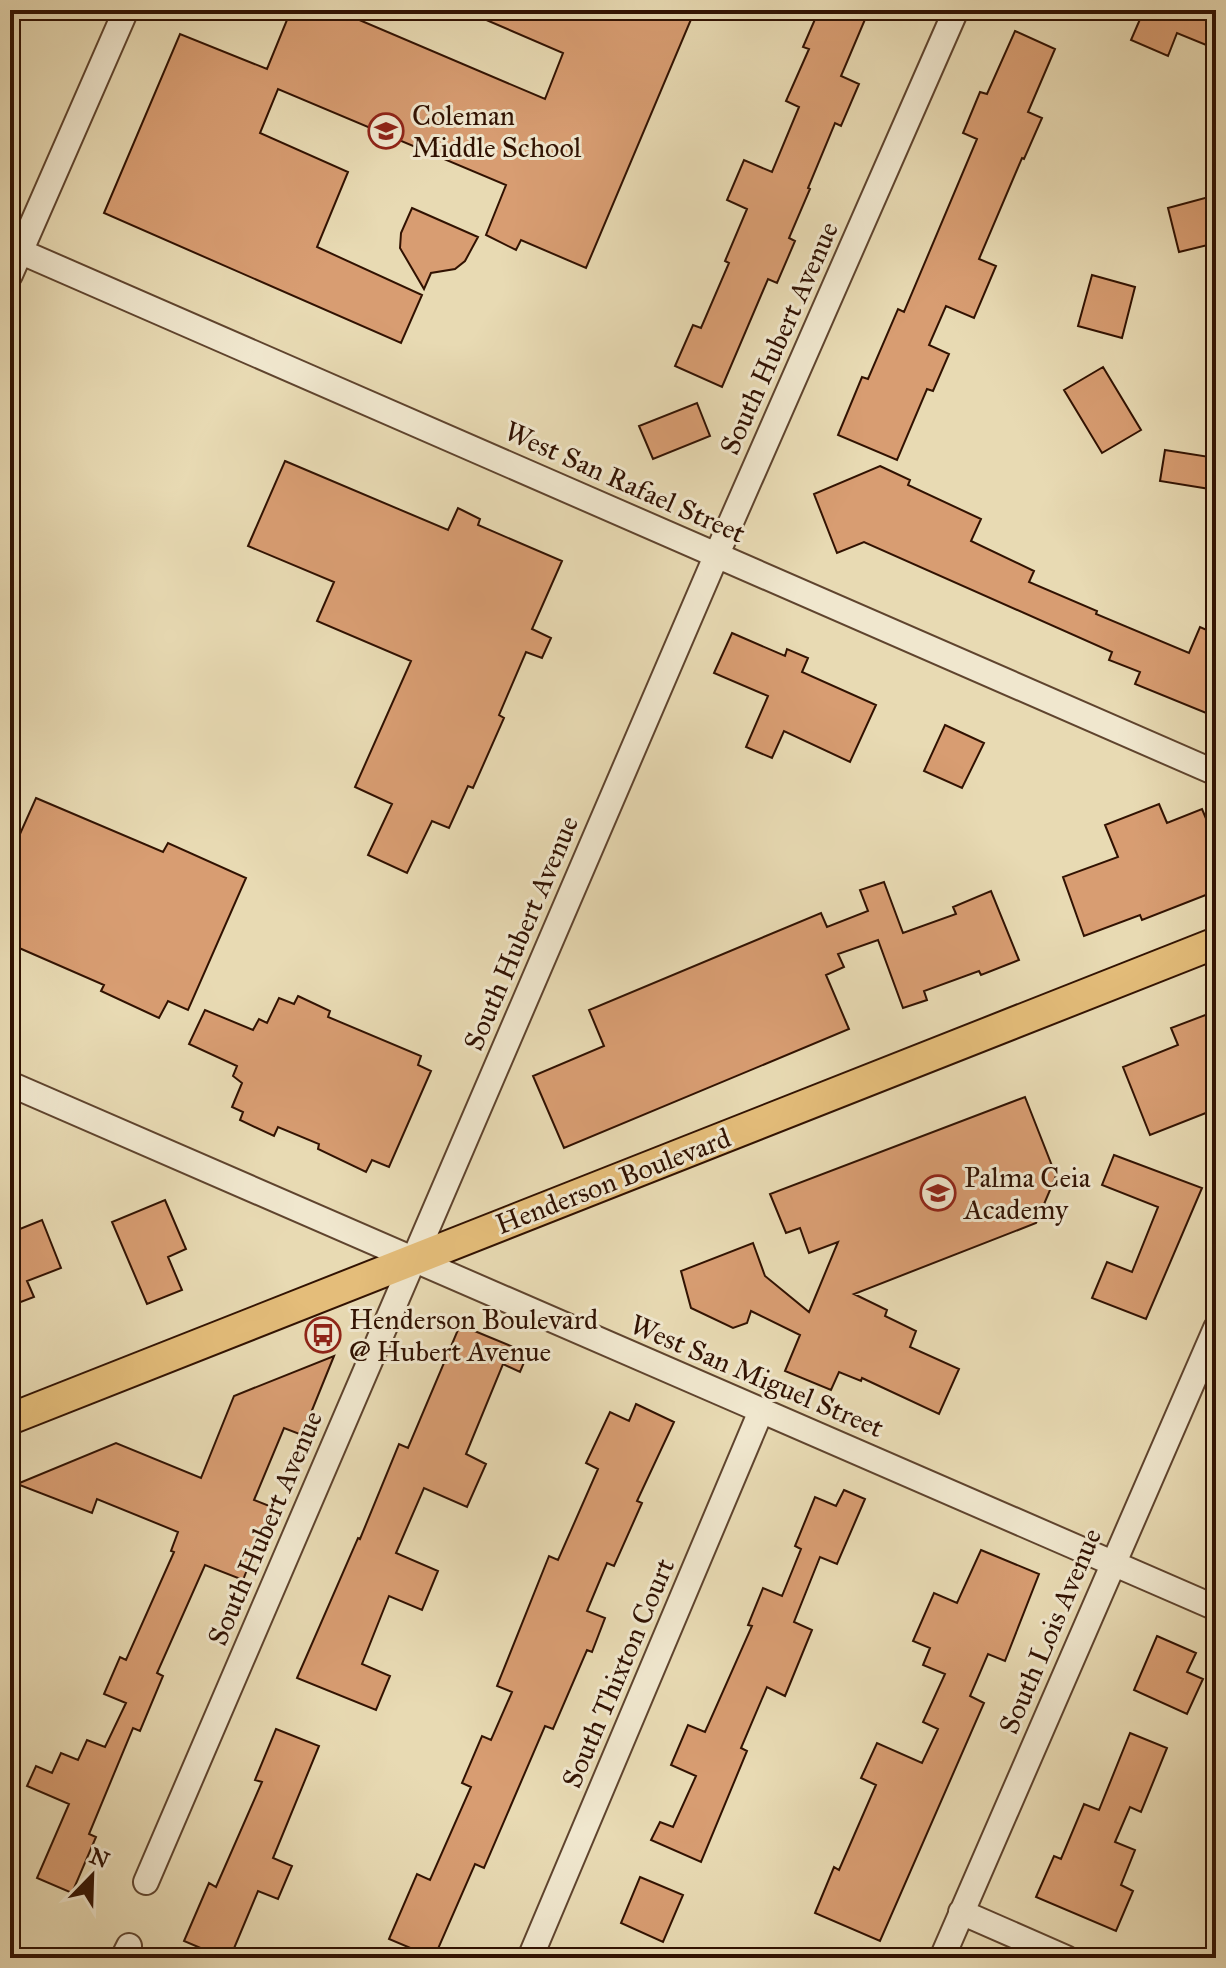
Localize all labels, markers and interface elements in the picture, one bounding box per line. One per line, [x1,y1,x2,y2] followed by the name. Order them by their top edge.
[412,98,582,165] place label: Coleman Middle School
[367,112,405,150] school or university icon: Coleman Middle School
[712,216,846,460] street label: South Hubert Avenue
[499,413,751,551] street label: West San Rafael Street
[456,810,586,1056] street label: South Hubert Avenue
[490,1120,736,1242] street label: Henderson Boulevard
[963,1160,1091,1227] place label: Palma Ceia Academy
[919,1174,957,1212] school or university icon: Palma Ceia Academy
[349,1302,598,1369] place label: Henderson Boulevard @ Hubert Avenue
[625,1307,889,1445] street label: West San Miguel Street
[304,1316,342,1354] bus stop icon: Henderson Boulevard @ Hubert Avenue
[200,1405,330,1651] street label: South Hubert Avenue
[991,1523,1109,1739] street label: South Lois Avenue
[554,1553,682,1793] street label: South Thixton Court
[52,1836,132,1916] north arrow
[86,1842,114,1874] text: N

